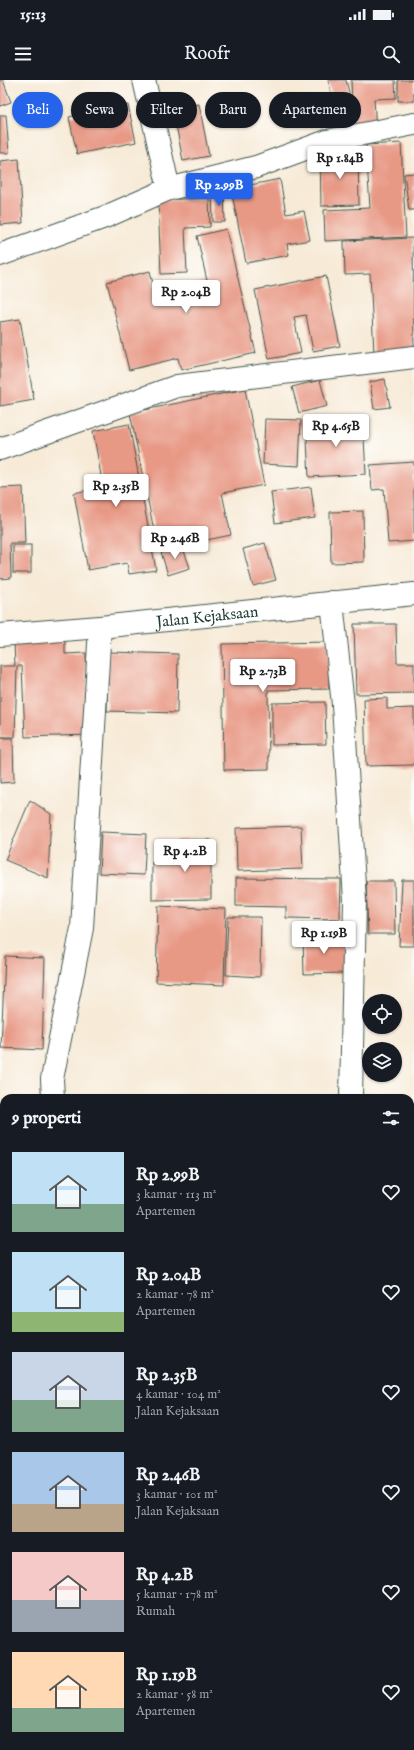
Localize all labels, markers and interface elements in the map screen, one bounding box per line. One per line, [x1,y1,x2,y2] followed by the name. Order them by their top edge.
[20,5,46,24] text: 15:13
[12,43,34,65] icon: menu
[184,43,230,66] text: Roofr
[380,43,402,65] icon: search
[12,92,63,128] chip: Beli
[71,92,128,128] chip: Sewa
[136,92,197,128] chip: Filter
[205,92,261,128] chip: Baru
[269,92,361,128] chip: Apartemen
[299,146,381,180] pin: Rp 1.84B
[316,150,364,167] text: Rp 1.84B
[178,173,260,207] pin: Rp 2.99B
[195,177,243,194] text: Rp 2.99B
[145,280,227,314] pin: Rp 2.04B
[161,284,211,301] text: Rp 2.04B
[295,414,377,448] pin: Rp 4.65B
[312,418,360,435] text: Rp 4.65B
[75,474,157,508] pin: Rp 2.35B
[93,478,139,495] text: Rp 2.35B
[134,526,216,560] pin: Rp 2.46B
[150,530,200,547] text: Rp 2.46B
[153,602,260,633] street label: Jalan Kejaksaan
[222,659,304,693] pin: Rp 2.73B
[239,663,287,680] text: Rp 2.73B
[148,839,222,873] pin: Rp 4.2B
[163,843,207,860] text: Rp 4.2B
[283,921,365,955] pin: Rp 1.19B
[301,925,347,942] text: Rp 1.19B
[362,994,402,1082] map controls
[362,994,402,1034] button: locate
[362,1042,402,1082] button: layers
[380,1107,402,1129] icon: filters
[12,1108,81,1129] text: 9 properti
[136,1165,199,1186] text: Rp 2.99B
[44,1168,92,1216] icon: home
[380,1181,402,1203] icon: heart
[136,1186,216,1203] text: 3 kamar · 113 m²
[136,1203,196,1220] text: Apartemen
[136,1265,201,1286] text: Rp 2.04B
[44,1268,92,1316] icon: home
[380,1281,402,1303] icon: heart
[136,1286,214,1303] text: 2 kamar · 78 m²
[136,1303,196,1320] text: Apartemen
[136,1365,197,1386] text: Rp 2.35B
[44,1368,92,1416] icon: home
[380,1381,402,1403] icon: heart
[136,1386,221,1403] text: 4 kamar · 104 m²
[136,1403,219,1420] text: Jalan Kejaksaan
[136,1465,200,1486] text: Rp 2.46B
[44,1468,92,1516] icon: home
[380,1481,402,1503] icon: heart
[136,1486,218,1503] text: 3 kamar · 101 m²
[136,1503,219,1520] text: Jalan Kejaksaan
[136,1565,193,1586] text: Rp 4.2B
[44,1568,92,1616] icon: home
[380,1581,402,1603] icon: heart
[136,1586,218,1603] text: 5 kamar · 178 m²
[136,1603,175,1620] text: Rumah
[136,1665,197,1686] text: Rp 1.19B
[44,1668,92,1716] icon: home
[380,1681,402,1703] icon: heart
[136,1686,213,1703] text: 2 kamar · 58 m²
[136,1703,196,1720] text: Apartemen

